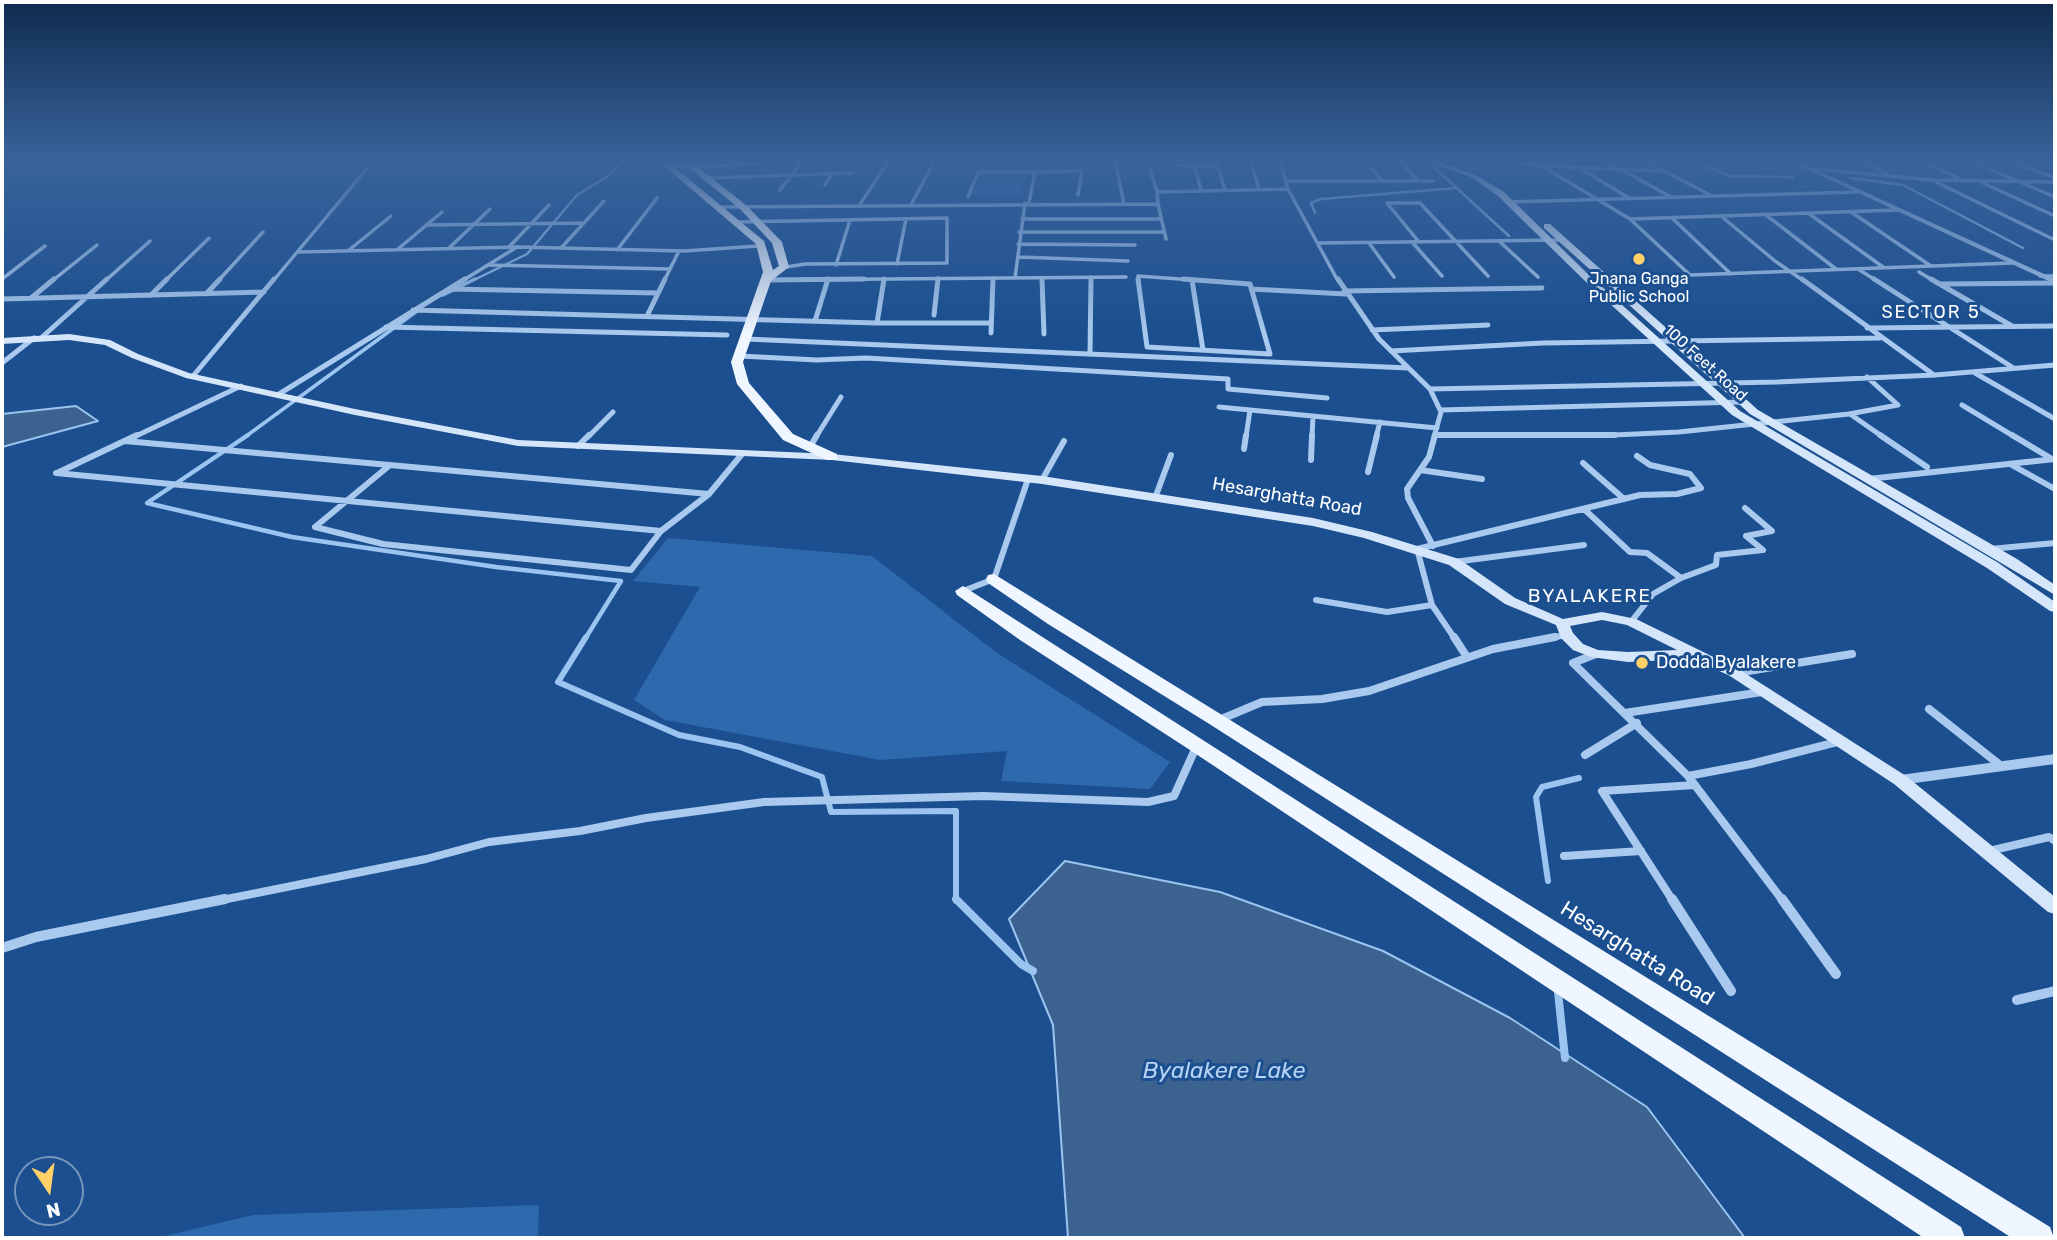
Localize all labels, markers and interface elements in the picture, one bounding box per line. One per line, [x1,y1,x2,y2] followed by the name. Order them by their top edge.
[1631,251,1647,267] marker: Jnana Ganga Public School
[1589,269,1689,307] place label: Jnana Ganga Public School
[1882,302,1980,324] district label: SECTOR 5
[1659,320,1751,406] street label: 100 Feet Road
[1211,473,1363,521] street label: Hesarghatta Road
[1529,586,1651,608] district label: BYALAKERE
[1656,652,1796,674] place label: Dodda Byalakere
[1634,655,1650,671] marker: Dodda Byalakere
[1555,897,1719,1011] street label: Hesarghatta Road
[1143,1057,1305,1085] water label: Byalakere Lake
[14,1156,84,1226] north arrow
[44,1197,63,1223] text: N

